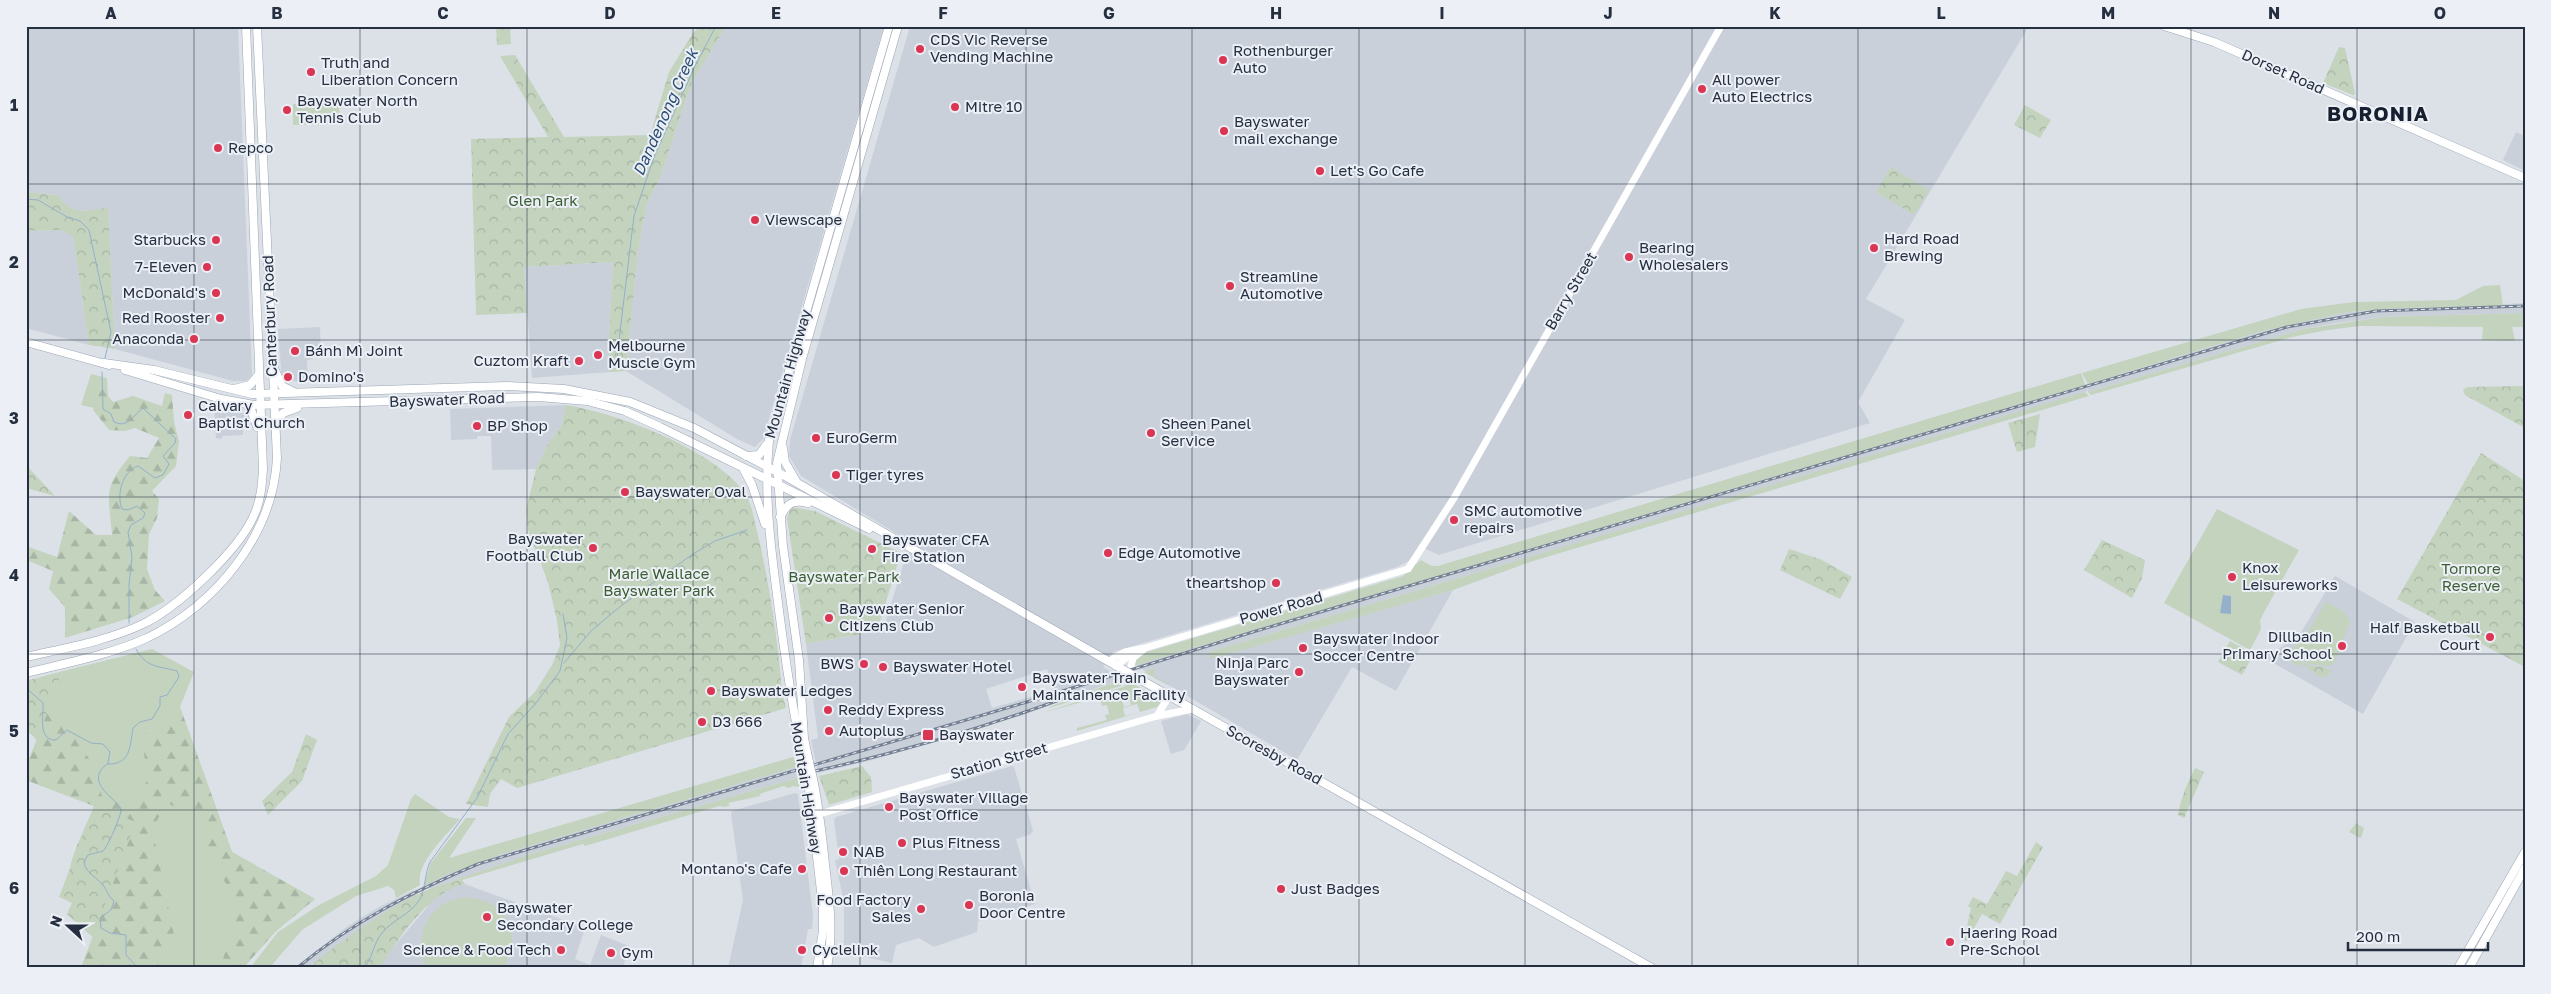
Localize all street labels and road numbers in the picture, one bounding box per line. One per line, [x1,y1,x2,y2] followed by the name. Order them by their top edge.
[2239,45,2327,97] street label: Dorset Road
[1541,248,1600,333] street label: Barry Street
[258,255,280,377] street label: Canterbury Road
[760,306,814,440] street label: Mountain Highway
[389,388,505,410] street label: Bayswater Road
[1237,587,1324,627] street label: Power Road
[788,720,826,856] street label: Mountain Highway
[1223,720,1326,788] street label: Scoresby Road
[948,738,1049,782] street label: Station Street

